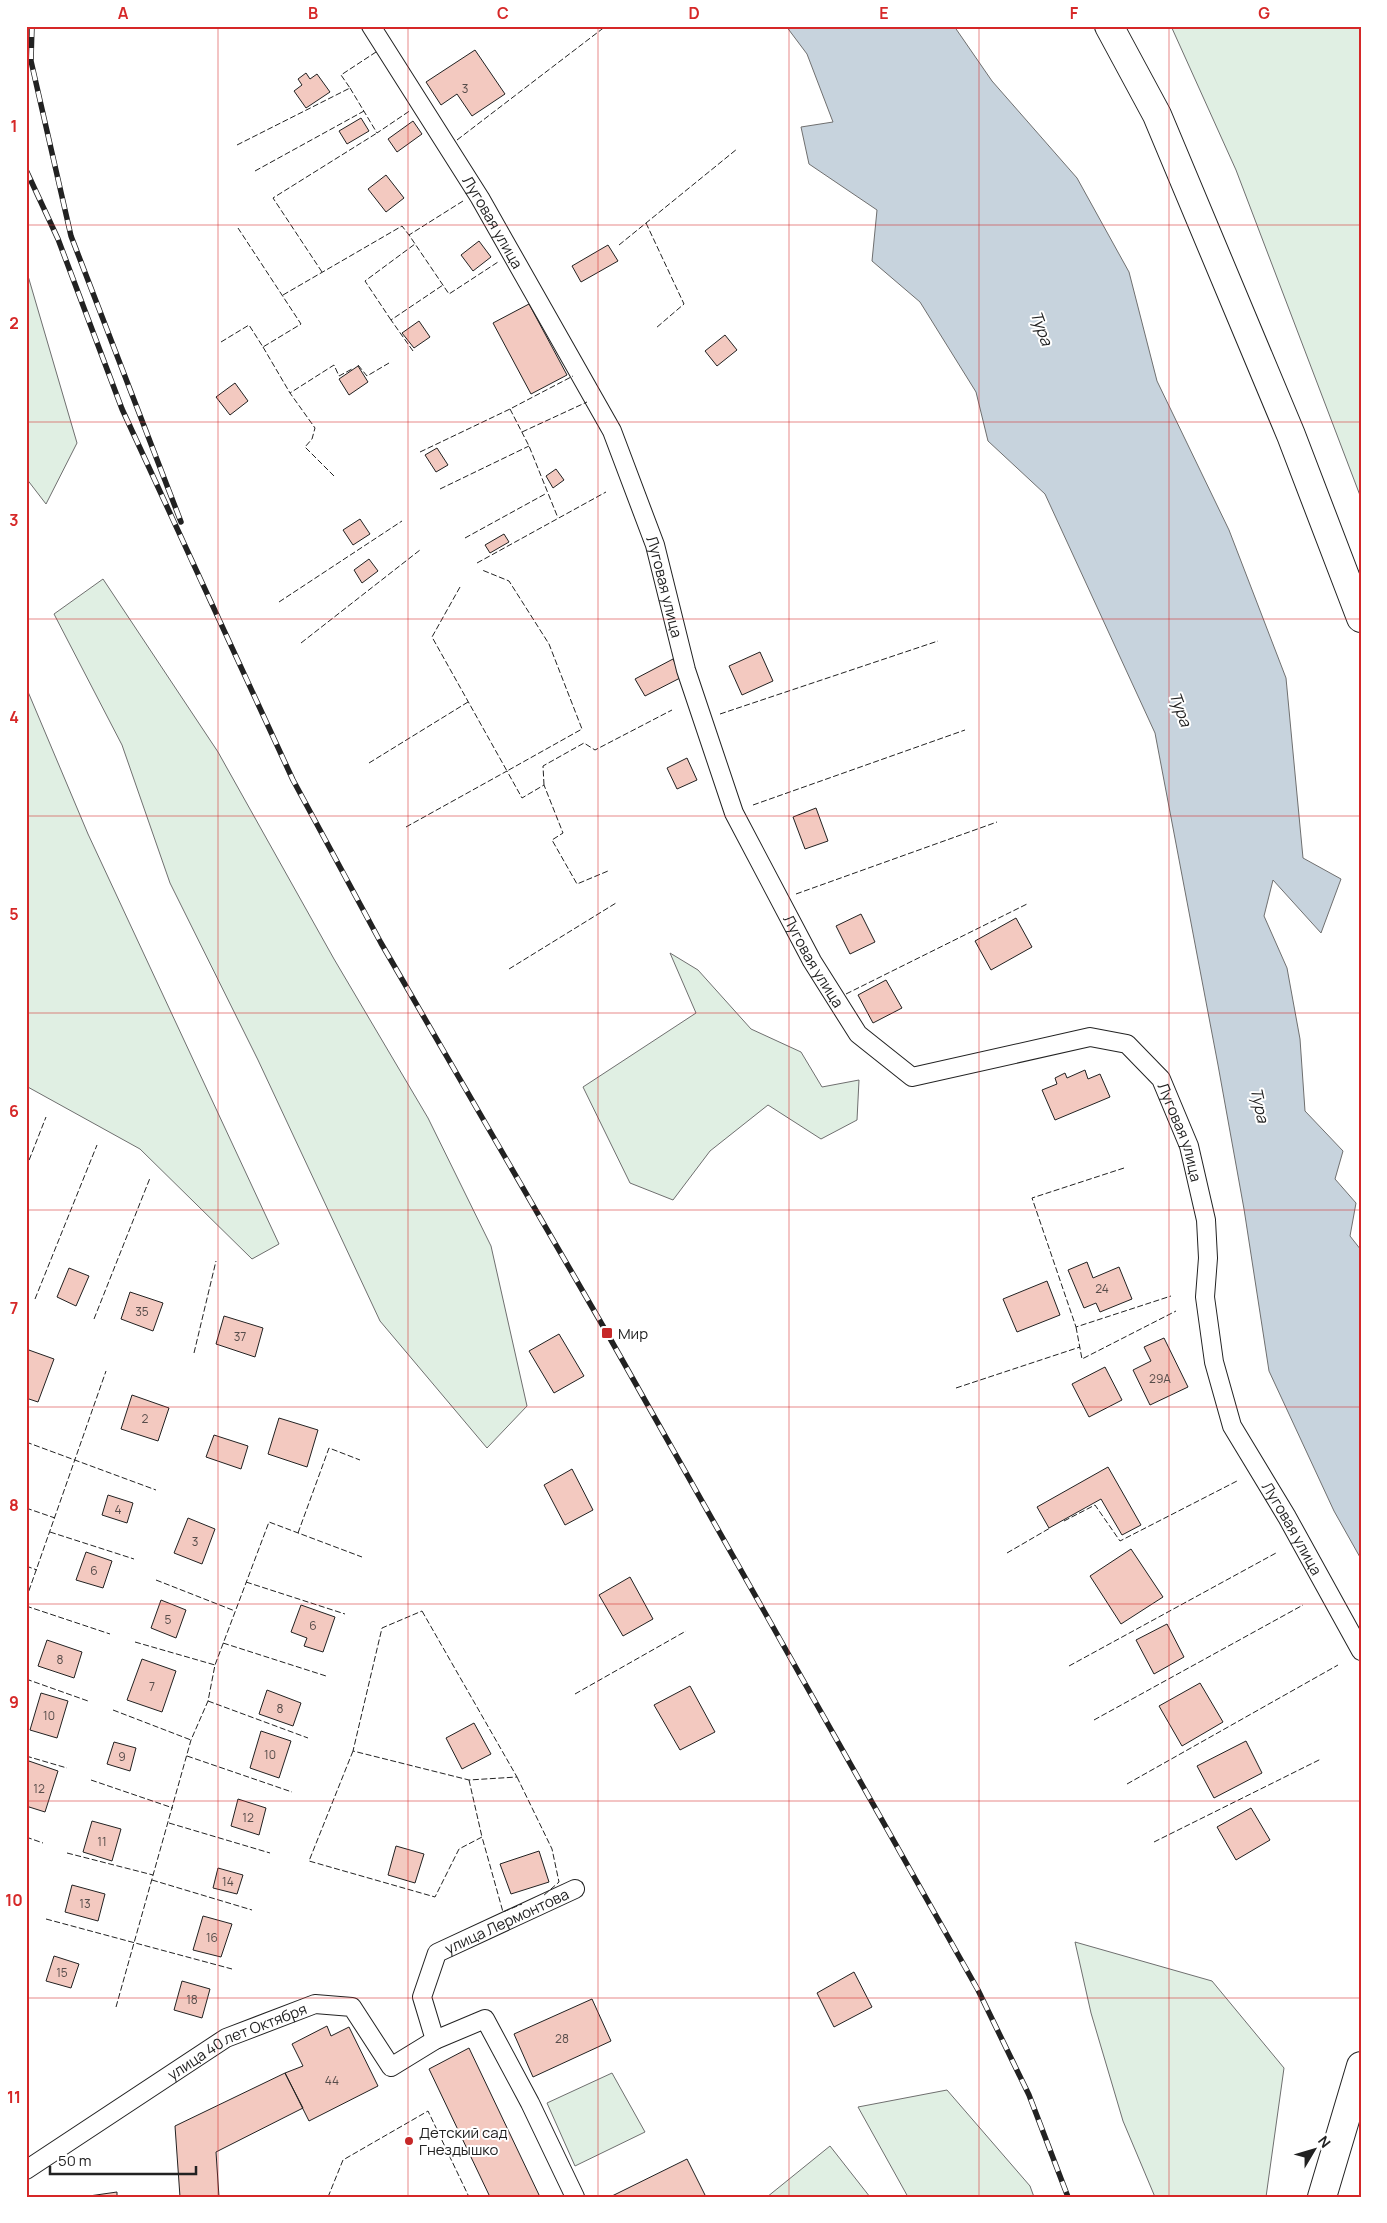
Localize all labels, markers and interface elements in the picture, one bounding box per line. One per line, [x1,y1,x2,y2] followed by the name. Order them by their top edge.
[118,2,129,24] text: A
[308,2,318,24] text: B
[497,2,509,24] text: C
[688,2,700,24] text: D
[879,2,889,24] text: E
[1070,2,1079,24] text: F
[1258,2,1270,24] text: G
[462,80,468,97] house number: 3
[10,115,18,137] text: 1
[458,171,528,272] street label: Луговая улица
[1026,308,1059,349] water label: Тура
[9,312,19,334] text: 2
[9,509,19,531] text: 3
[642,533,688,640] street label: Луговая улица
[1165,689,1198,730] water label: Тура
[9,706,19,728] text: 4
[9,903,19,925] text: 5
[779,911,849,1011] street label: Луговая улица
[1153,1079,1207,1184] street label: Луговая улица
[1246,1085,1275,1126] water label: Тура
[9,1100,19,1122] text: 6
[1095,1280,1109,1297] house number: 24
[10,1297,18,1319] text: 7
[135,1303,149,1320] house number: 35
[618,1323,648,1344] place label: Мир
[600,1326,614,1340] marker: Мир
[234,1328,246,1345] house number: 37
[1149,1370,1171,1387] house number: 29А
[142,1410,149,1427] house number: 2
[1258,1478,1327,1579] street label: Луговая улица
[9,1494,19,1516] text: 8
[114,1501,122,1518] house number: 4
[192,1533,198,1550] house number: 3
[90,1562,98,1579] house number: 6
[165,1611,172,1628] house number: 5
[309,1617,317,1634] house number: 6
[57,1651,64,1668] house number: 8
[149,1678,155,1695] house number: 7
[9,1691,19,1713] text: 9
[277,1700,284,1717] house number: 8
[43,1707,55,1724] house number: 10
[264,1746,276,1763] house number: 10
[118,1748,126,1765] house number: 9
[33,1780,45,1797] house number: 12
[242,1809,254,1826] house number: 12
[97,1833,107,1850] house number: 11
[222,1873,234,1890] house number: 14
[441,1883,572,1959] street label: улица Лермонтова
[5,1889,23,1911] text: 10
[79,1895,91,1912] house number: 13
[206,1929,218,1946] house number: 16
[56,1964,68,1981] house number: 15
[186,1991,198,2008] house number: 18
[163,1998,310,2085] street label: улица 40 лет Октября
[555,2030,569,2047] house number: 28
[325,2072,339,2089] house number: 44
[7,2086,21,2108] text: 11
[419,2122,508,2160] place label: Детский сад Гнездышко
[1290,2126,1340,2176] north arrow
[1314,2132,1335,2152] text: N
[403,2135,415,2147] marker: Детский сад Гнездышко
[50,2143,196,2175] scale bar
[58,2150,92,2171] text: 50 m

